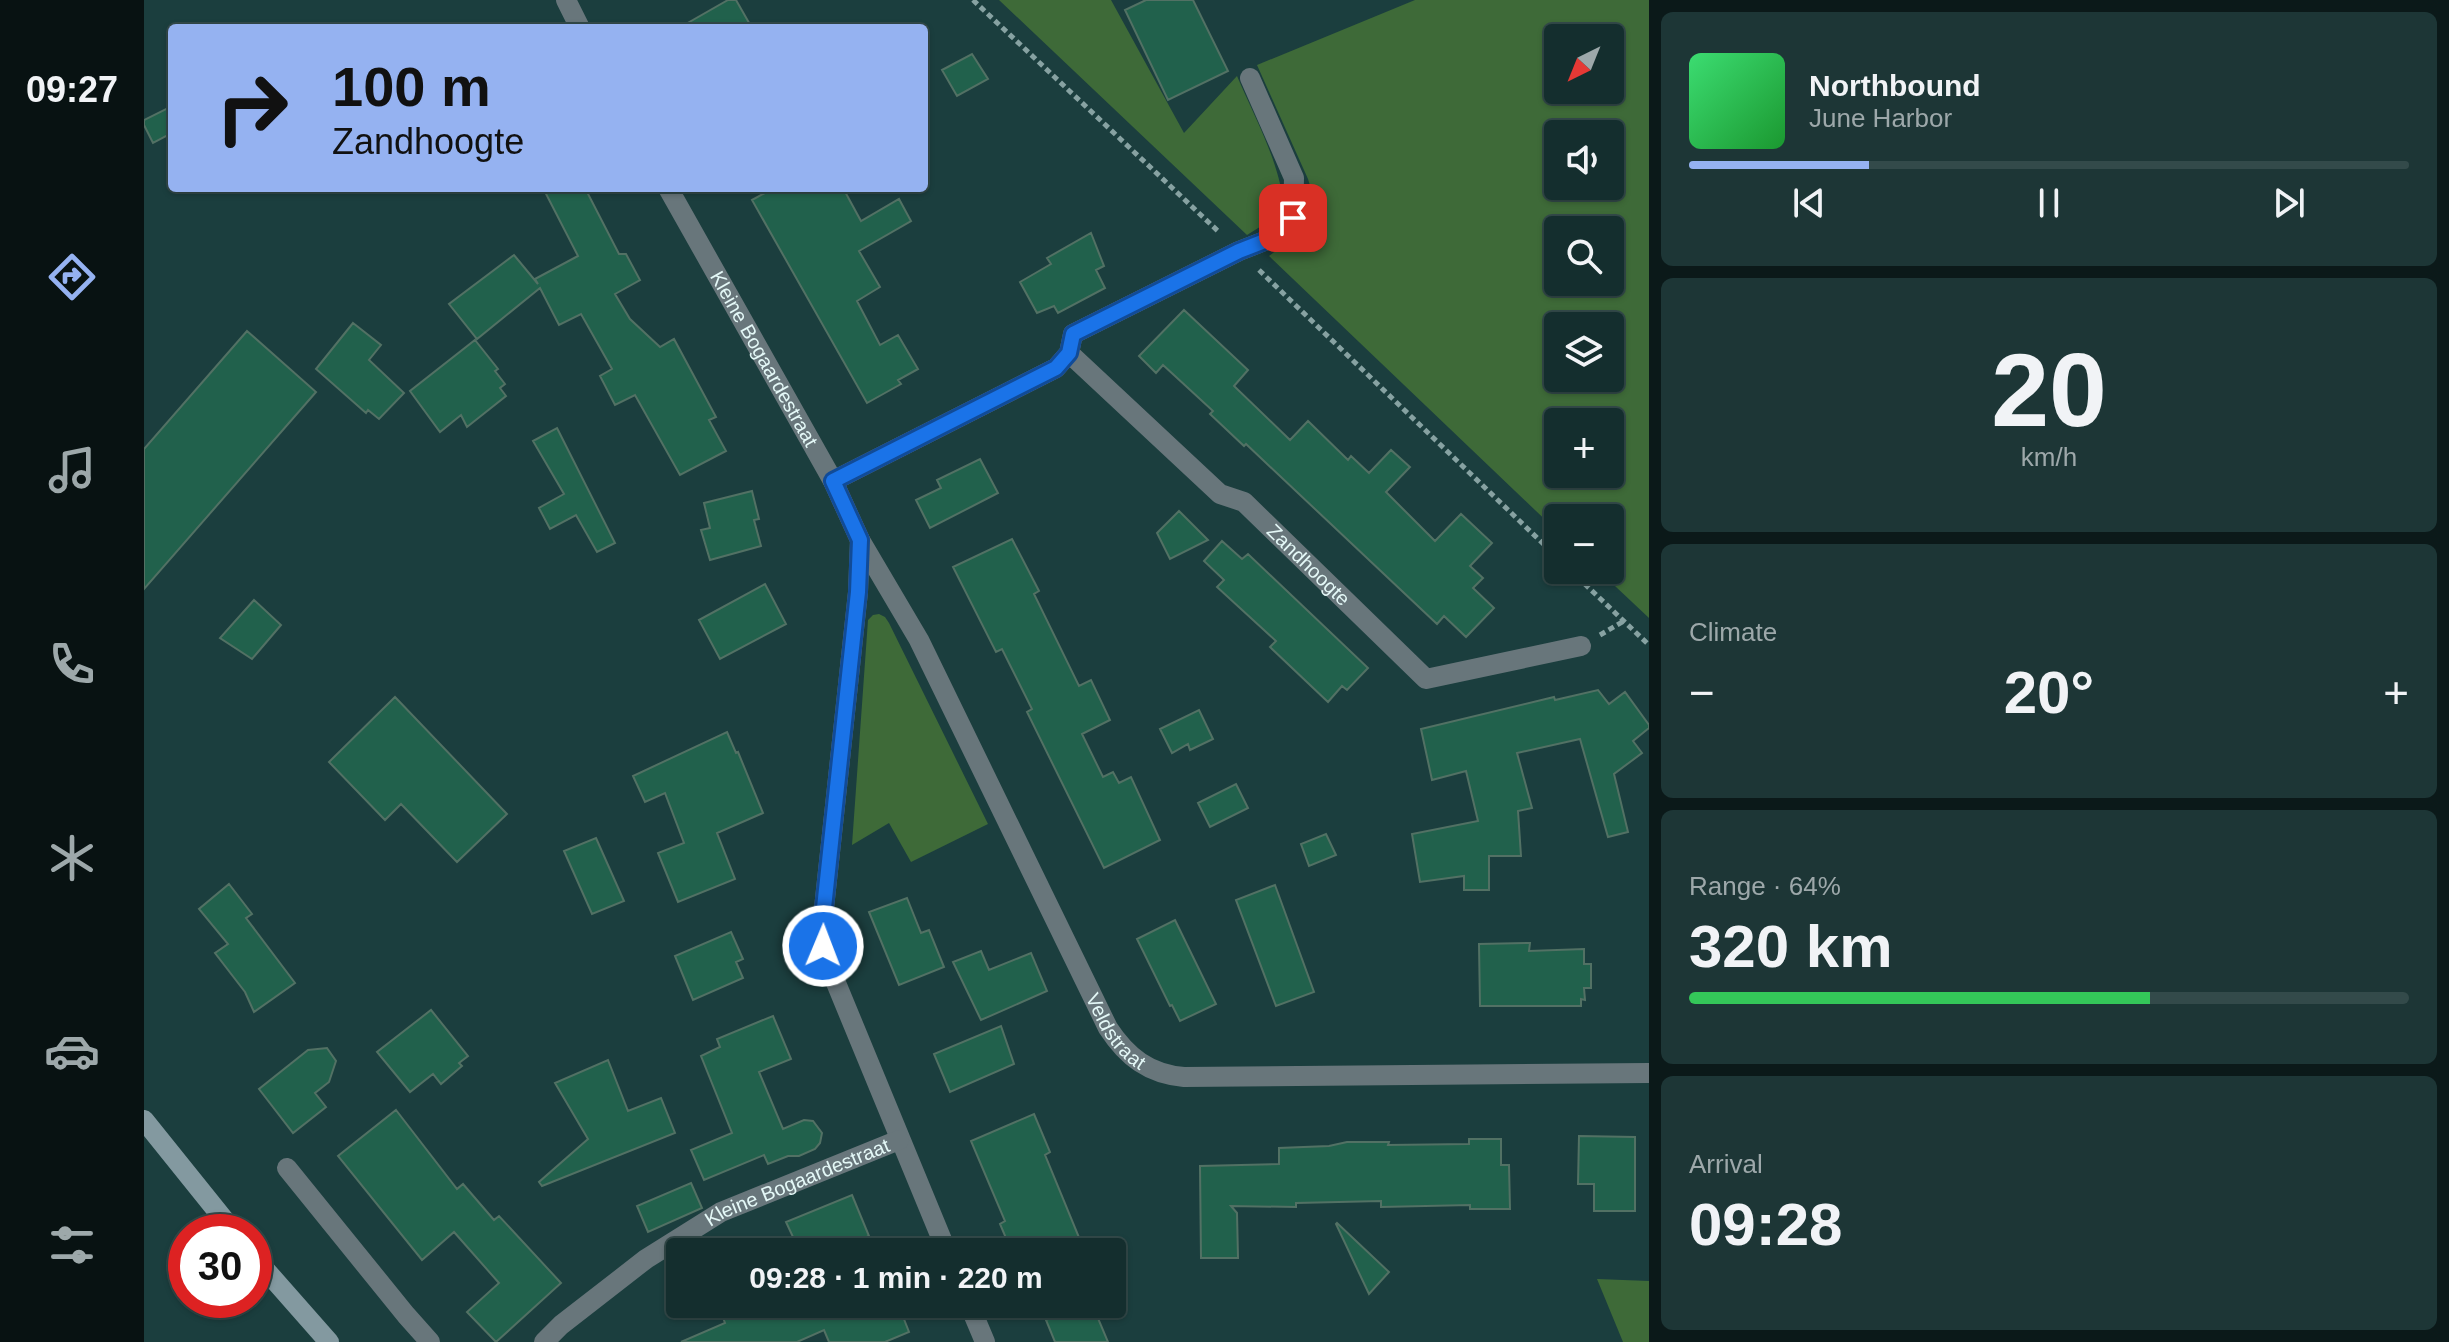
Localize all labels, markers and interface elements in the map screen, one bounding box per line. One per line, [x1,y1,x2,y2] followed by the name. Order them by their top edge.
[1544,24,1624,104] north arrow
[1544,24,1624,584] map controls
[332,55,491,118] text: 100 m
[200,56,304,160] icon: right
[26,69,118,110] text: 09:27
[1809,69,1981,102] text: Northbound
[1809,103,1952,133] text: June Harbor
[1544,120,1624,200] button: sound
[332,121,524,162] text: Zandhoogte
[1787,181,1831,225] icon: previous
[2027,181,2071,225] icon: pause
[2267,181,2311,225] icon: next
[1259,184,1327,252] pin
[1271,196,1315,240] icon: arrive
[1544,216,1624,296] button: search
[44,249,100,305] icon: directions
[706,267,823,451] street label: Kleine Bogaardestraat
[1544,312,1624,392] button: layers
[1991,332,2107,448] text: 20
[1544,408,1624,488] button: +
[44,442,100,498] icon: music
[2021,442,2077,472] text: km/h
[1544,504,1624,584] button: −
[1263,520,1355,610] street label: Zandhoogte
[1689,617,1777,647] text: Climate
[44,636,100,692] icon: phone
[2004,659,2094,726] text: 20°
[1689,668,1715,717] text: −
[2383,668,2409,717] text: +
[44,830,100,886] icon: climate
[1689,871,1841,901] text: Range · 64%
[781,904,865,988] position arrow
[1689,913,1893,980] text: 320 km
[1082,990,1150,1074] street label: Veldstraat
[44,1023,100,1079] icon: car
[701,1134,893,1230] street label: Kleine Bogaardestraat
[1689,1149,1763,1179] text: Arrival
[1689,1191,1842,1258] text: 09:28
[168,1214,272,1318] speed limit sign: 30
[44,1217,100,1273] icon: filters
[749,1261,1043,1294] text: 09:28 · 1 min · 220 m

